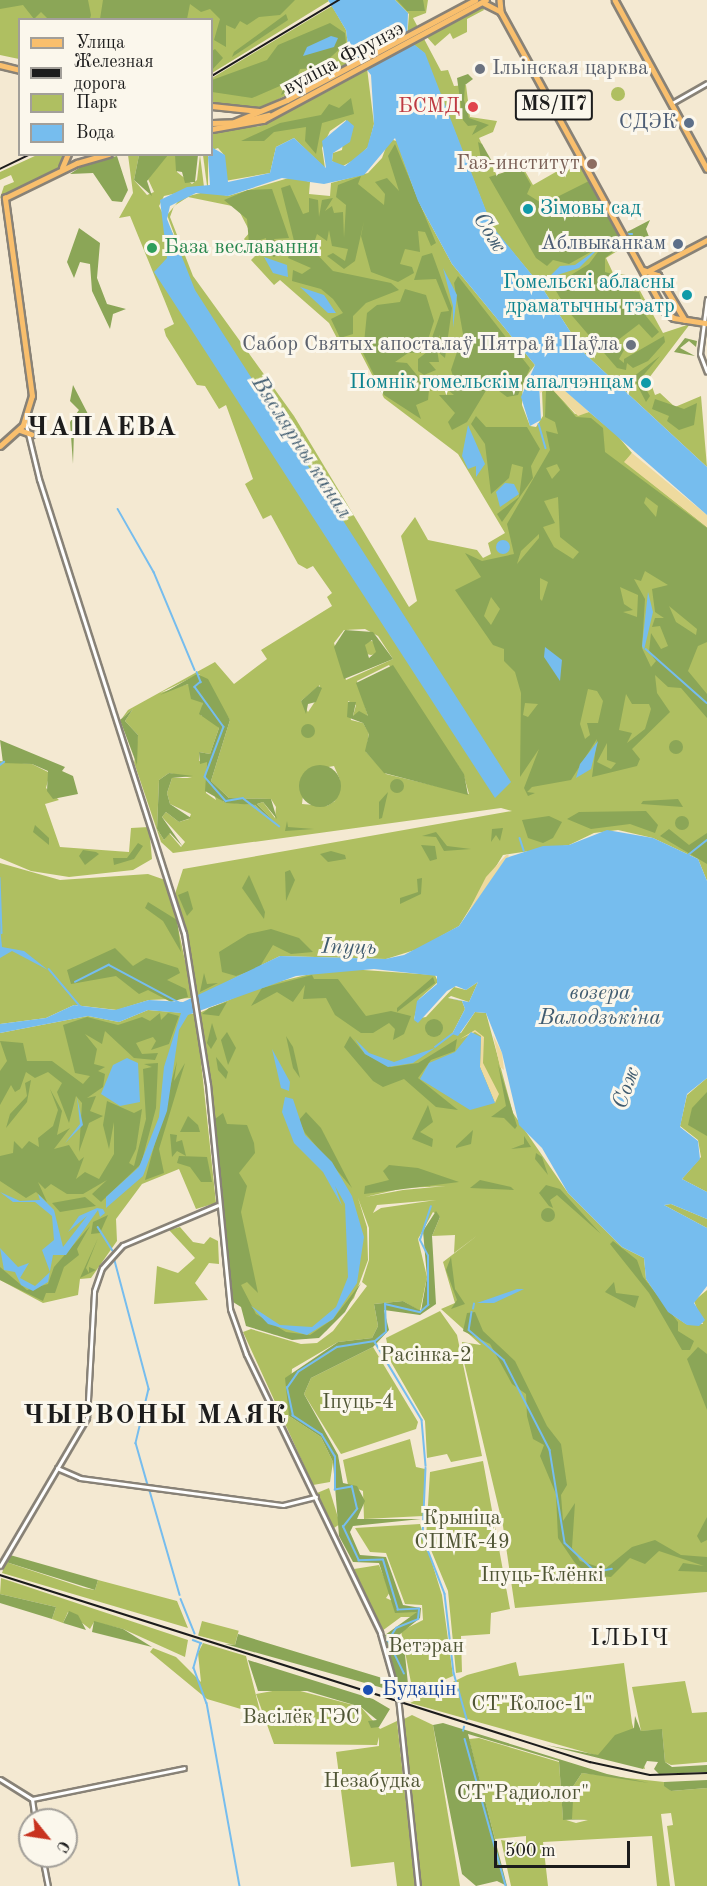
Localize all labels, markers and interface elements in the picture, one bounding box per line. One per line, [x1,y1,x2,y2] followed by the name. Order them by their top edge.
[279,17,409,101] street label: вуліца Фрунзэ
[18,18,213,156] legend
[76,34,125,52] text: Улица
[74,53,154,93] text: Железная дорога
[492,56,648,82] place label: Ільінская царква
[473,62,487,76] marker: Ільінская царква
[514,88,594,122] road number: М8/П7
[76,94,117,112] text: Парк
[398,94,460,120] place label: БСМД
[464,98,482,116] marker: БСМД
[619,110,677,136] place label: СДЭК
[682,116,696,130] marker: СДЭК
[76,124,115,142] text: Вода
[456,151,580,177] place label: Газ-институт
[585,157,599,171] marker: Газ-институт
[540,196,641,222] place label: Зімовы сад
[521,202,535,216] marker: Зімовы сад
[466,208,512,258] water label: Сож
[541,231,666,257] place label: Аблвыканкам
[164,235,319,261] place label: База веславання
[671,237,685,251] marker: Аблвыканкам
[145,241,159,255] marker: База веславання
[503,270,675,320] place label: Гомельскі абласны драматычны тэатр
[680,288,694,302] marker: Гомельскі абласны драматычны тэатр
[242,332,619,358] place label: Сабор Святых апосталаў Пятра й Паўла
[624,338,638,352] marker: Сабор Святых апосталаў Пятра й Паўла
[349,370,634,396] place label: Помнік гомельскім апалчэнцам
[245,372,357,524] water label: Вяслярны канал
[639,376,653,390] marker: Помнік гомельскім апалчэнцам
[26,412,178,444] district label: ЧАПАЕВА
[321,934,377,962] water label: Іпуць
[539,980,661,1032] water label: возера Валодзькіна
[608,1063,646,1113] water label: Сож
[380,1343,472,1369] park label: Расінка-2
[322,1390,394,1416] park label: Іпуць-4
[23,1400,287,1432] district label: ЧЫРВОНЫ МАЯК
[414,1506,510,1556] park label: Крыніца СПМК-49
[480,1563,604,1589] park label: Іпуць-Клёнкі
[590,1626,670,1654] district label: ІЛЬІЧ
[388,1634,464,1660] park label: Ветэран
[382,1677,456,1703] place label: Будацін
[359,1681,377,1699] marker: Будацін
[471,1692,593,1718] park label: СТ"Колос-1"
[242,1705,360,1731] park label: Васілёк ГЭС
[323,1769,421,1795] park label: Незабудка
[457,1781,589,1807] park label: СТ"Радиолог"
[18,1808,78,1868] north arrow
[497,1829,634,1867] scale bar
[52,1837,71,1855] text: С
[505,1842,556,1860] text: 500 m

